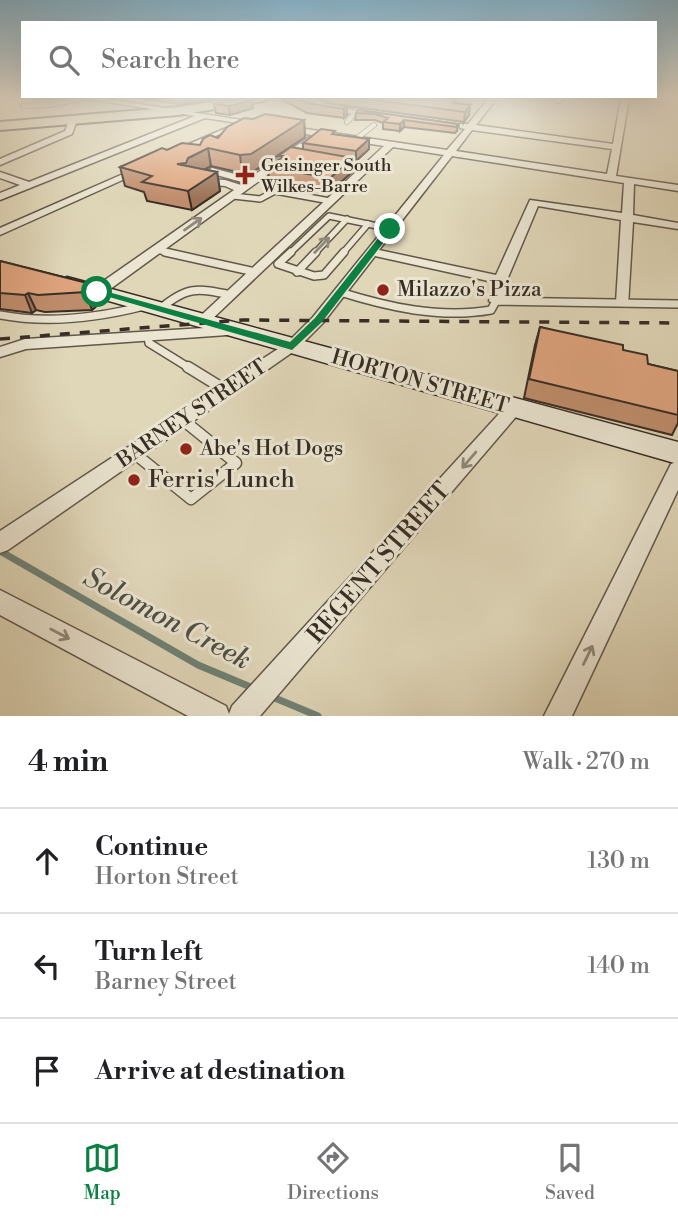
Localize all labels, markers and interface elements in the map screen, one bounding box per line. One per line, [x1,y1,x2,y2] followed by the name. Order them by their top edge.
[21,21,657,98] search box
[45,41,83,79] icon: search
[101,44,240,76] text: Search here
[260,154,392,198] place label: Geisinger South Wilkes-Barre
[235,165,255,185] marker: Geisinger South Wilkes-Barre
[374,213,405,244] route end
[183,217,202,231] one-way arrow
[313,237,330,254] one-way arrow
[81,276,112,307] route start
[397,277,542,303] place label: Milazzo's Pizza
[375,282,391,298] marker: Milazzo's Pizza
[328,344,512,420] street label: HORTON STREET
[111,354,272,475] street label: BARNEY STREET
[199,436,343,462] place label: Abe's Hot Dogs
[178,441,194,457] marker: Abe's Hot Dogs
[461,450,477,468] one-way arrow
[148,465,295,495] place label: Ferris' Lunch
[126,472,142,488] marker: Ferris' Lunch
[301,476,457,650] street label: REGENT STREET
[77,560,257,678] water label: Solomon Creek
[50,627,70,641] one-way arrow
[581,645,595,666] one-way arrow
[28,743,108,781] text: 4 min
[523,748,650,776] text: Walk · 270 m
[95,831,208,863] text: Continue
[28,842,66,880] icon: ahead
[587,847,650,875] text: 130 m
[95,863,239,891] text: Horton Street
[95,936,203,968] text: Turn left
[28,947,66,985] icon: left
[587,952,650,980] text: 140 m
[95,968,237,996] text: Barney Street
[28,1052,66,1090] icon: arrive
[95,1055,345,1087] text: Arrive at destination
[83,1139,121,1205] tab: Map
[287,1139,379,1205] tab: Directions
[545,1139,595,1205] tab: Saved

